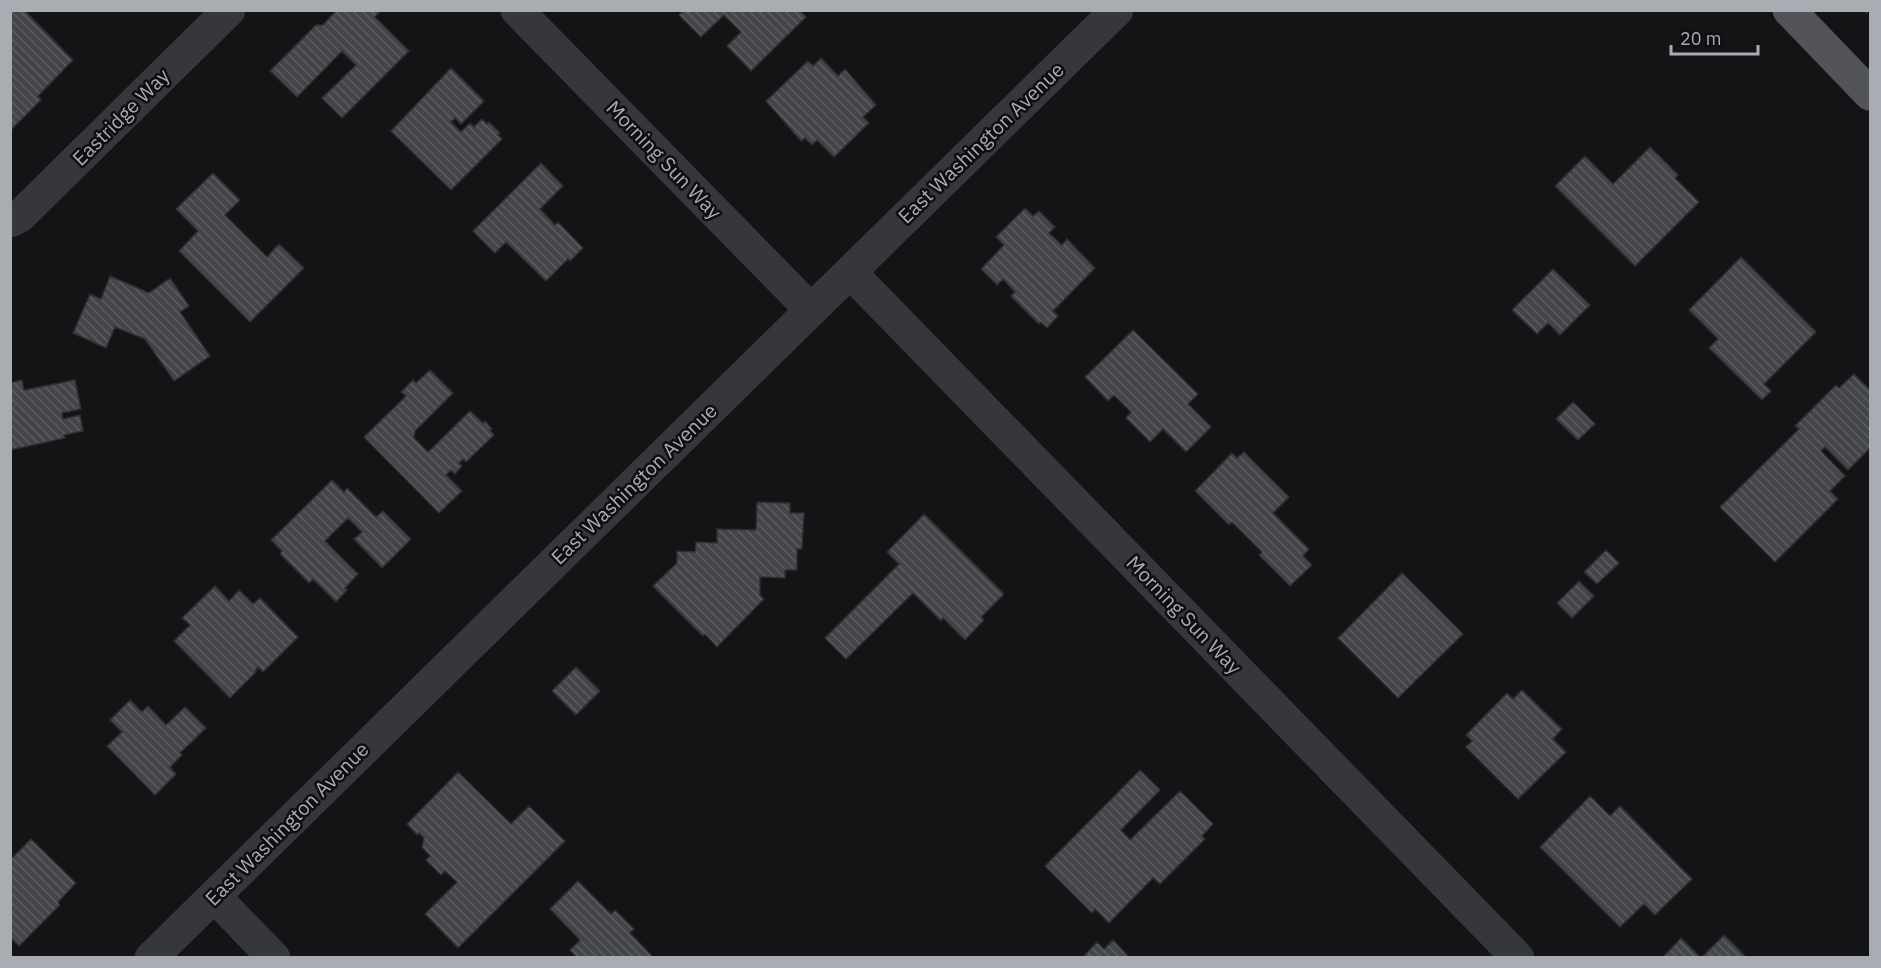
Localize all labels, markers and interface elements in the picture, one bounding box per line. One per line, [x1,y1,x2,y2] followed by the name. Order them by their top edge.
[1671,18,1758,56] scale bar
[1680,27,1722,50] text: 20 m
[892,56,1070,229] street label: East Washington Avenue
[66,62,175,171] street label: Eastridge Way
[601,95,728,225] street label: Morning Sun Way
[545,397,723,570] street label: East Washington Avenue
[1121,550,1248,680] street label: Morning Sun Way
[199,736,374,911] street label: East Washington Avenue

